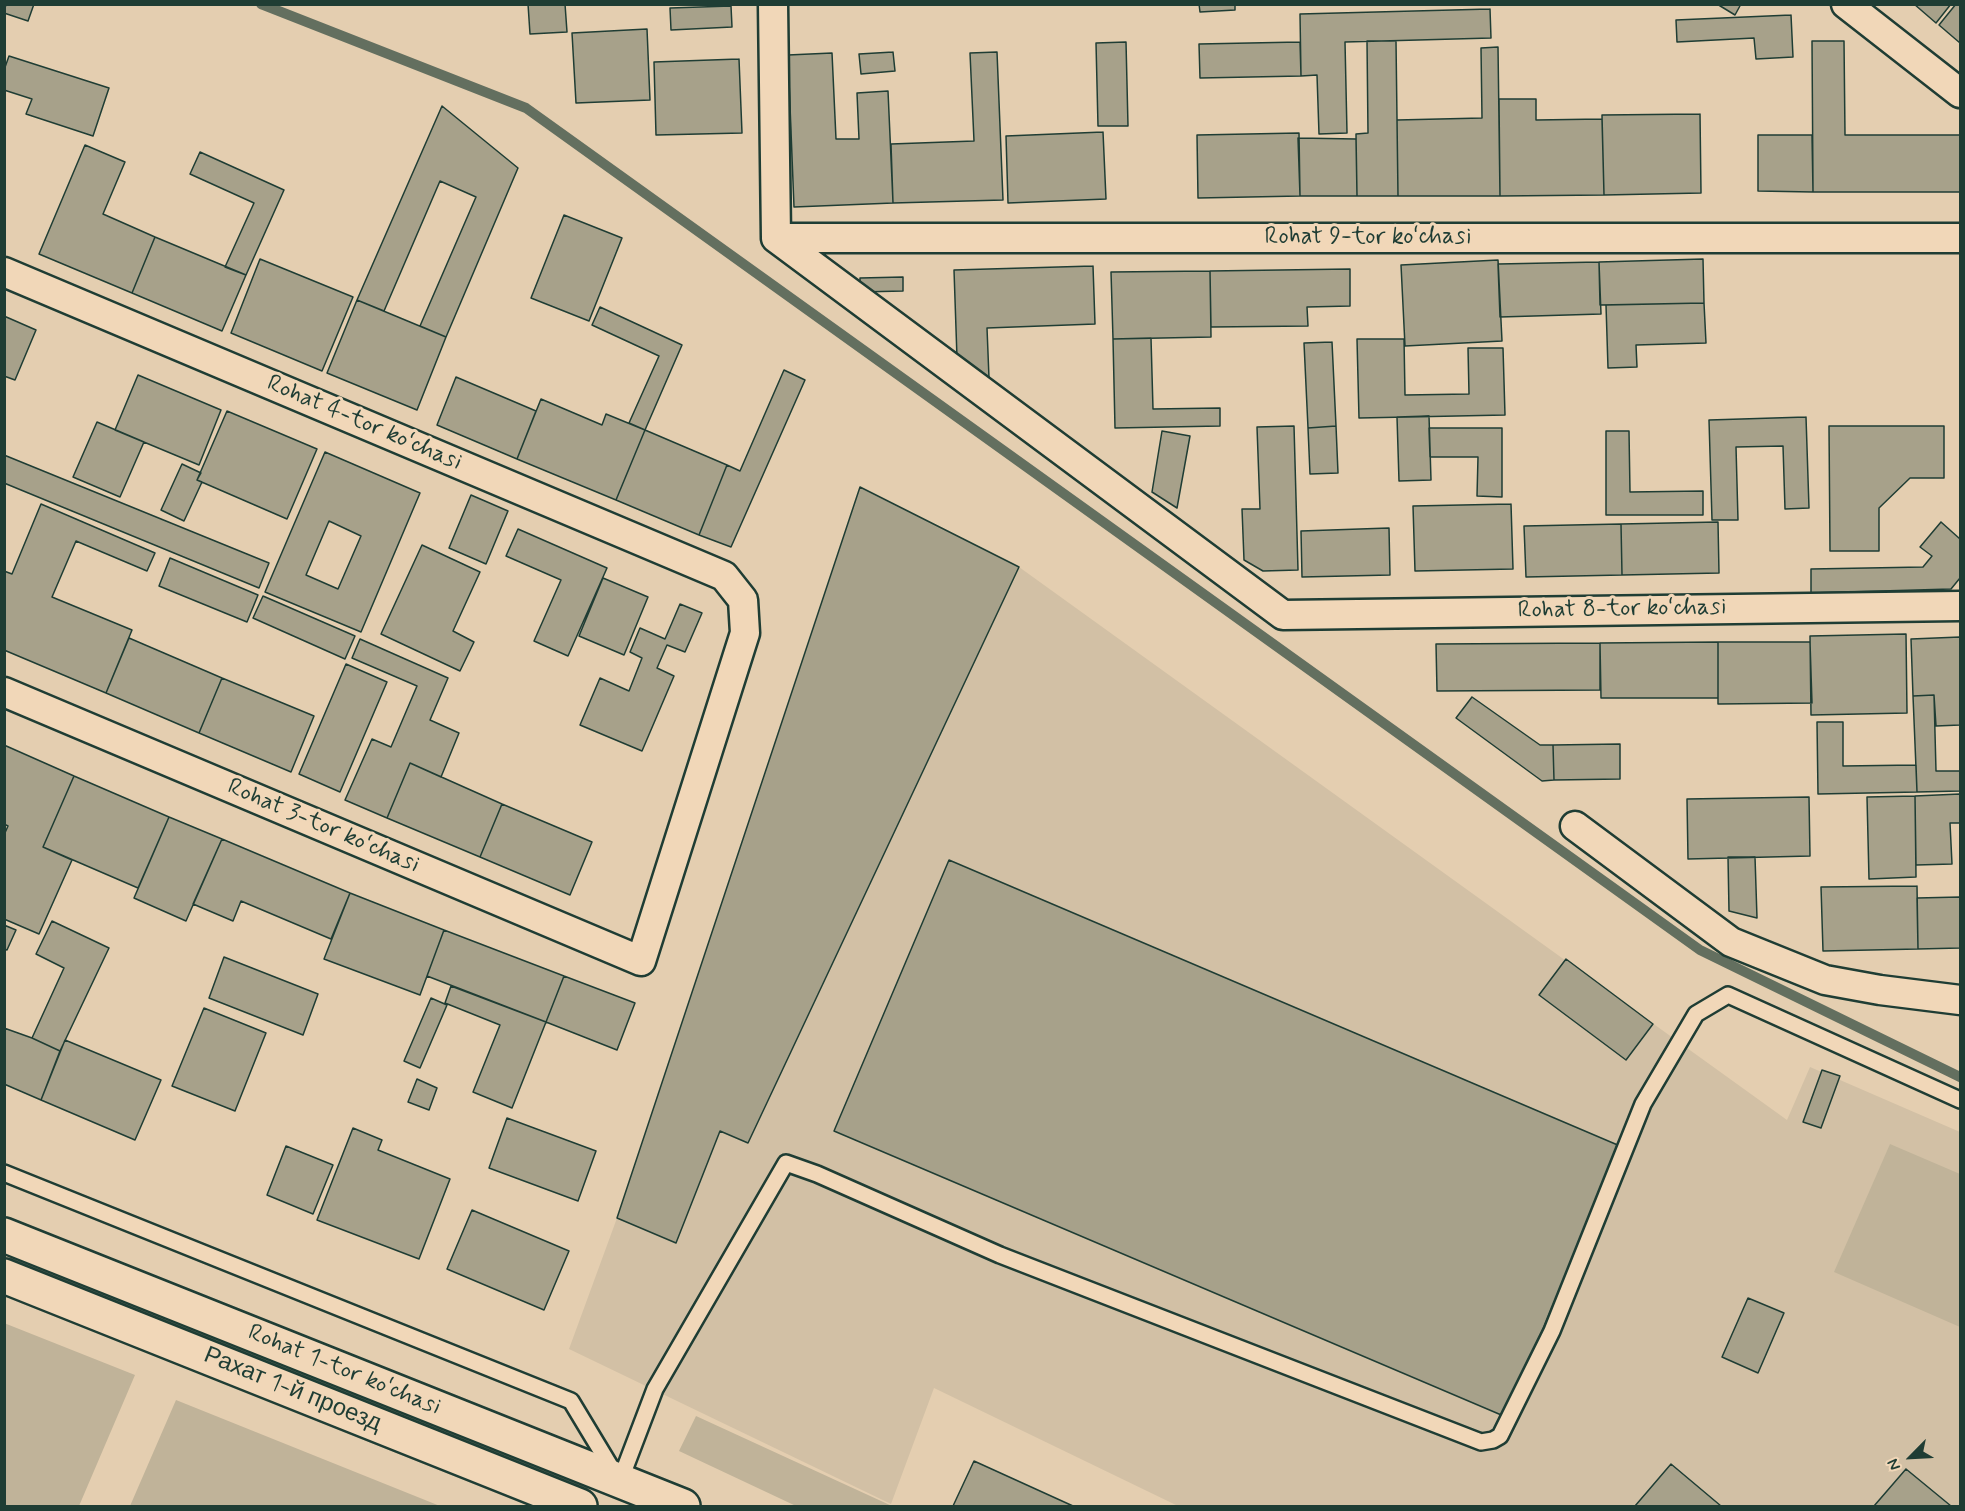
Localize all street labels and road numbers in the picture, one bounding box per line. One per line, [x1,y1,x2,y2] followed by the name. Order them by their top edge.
[1264,224,1472,252] street label: Rohat 9-tor ko‘chasi
[262,370,466,478] street label: Rohat 4-tor ko‘chasi
[1517,594,1727,626] street label: Rohat 8-tor ko‘chasi
[222,773,424,881] street label: Rohat 3-tor ko‘chasi
[243,1319,445,1423] street label: Rohat 1-tor koʻchasi
[199,1342,385,1440] street label: Рахат 1-й проезд

